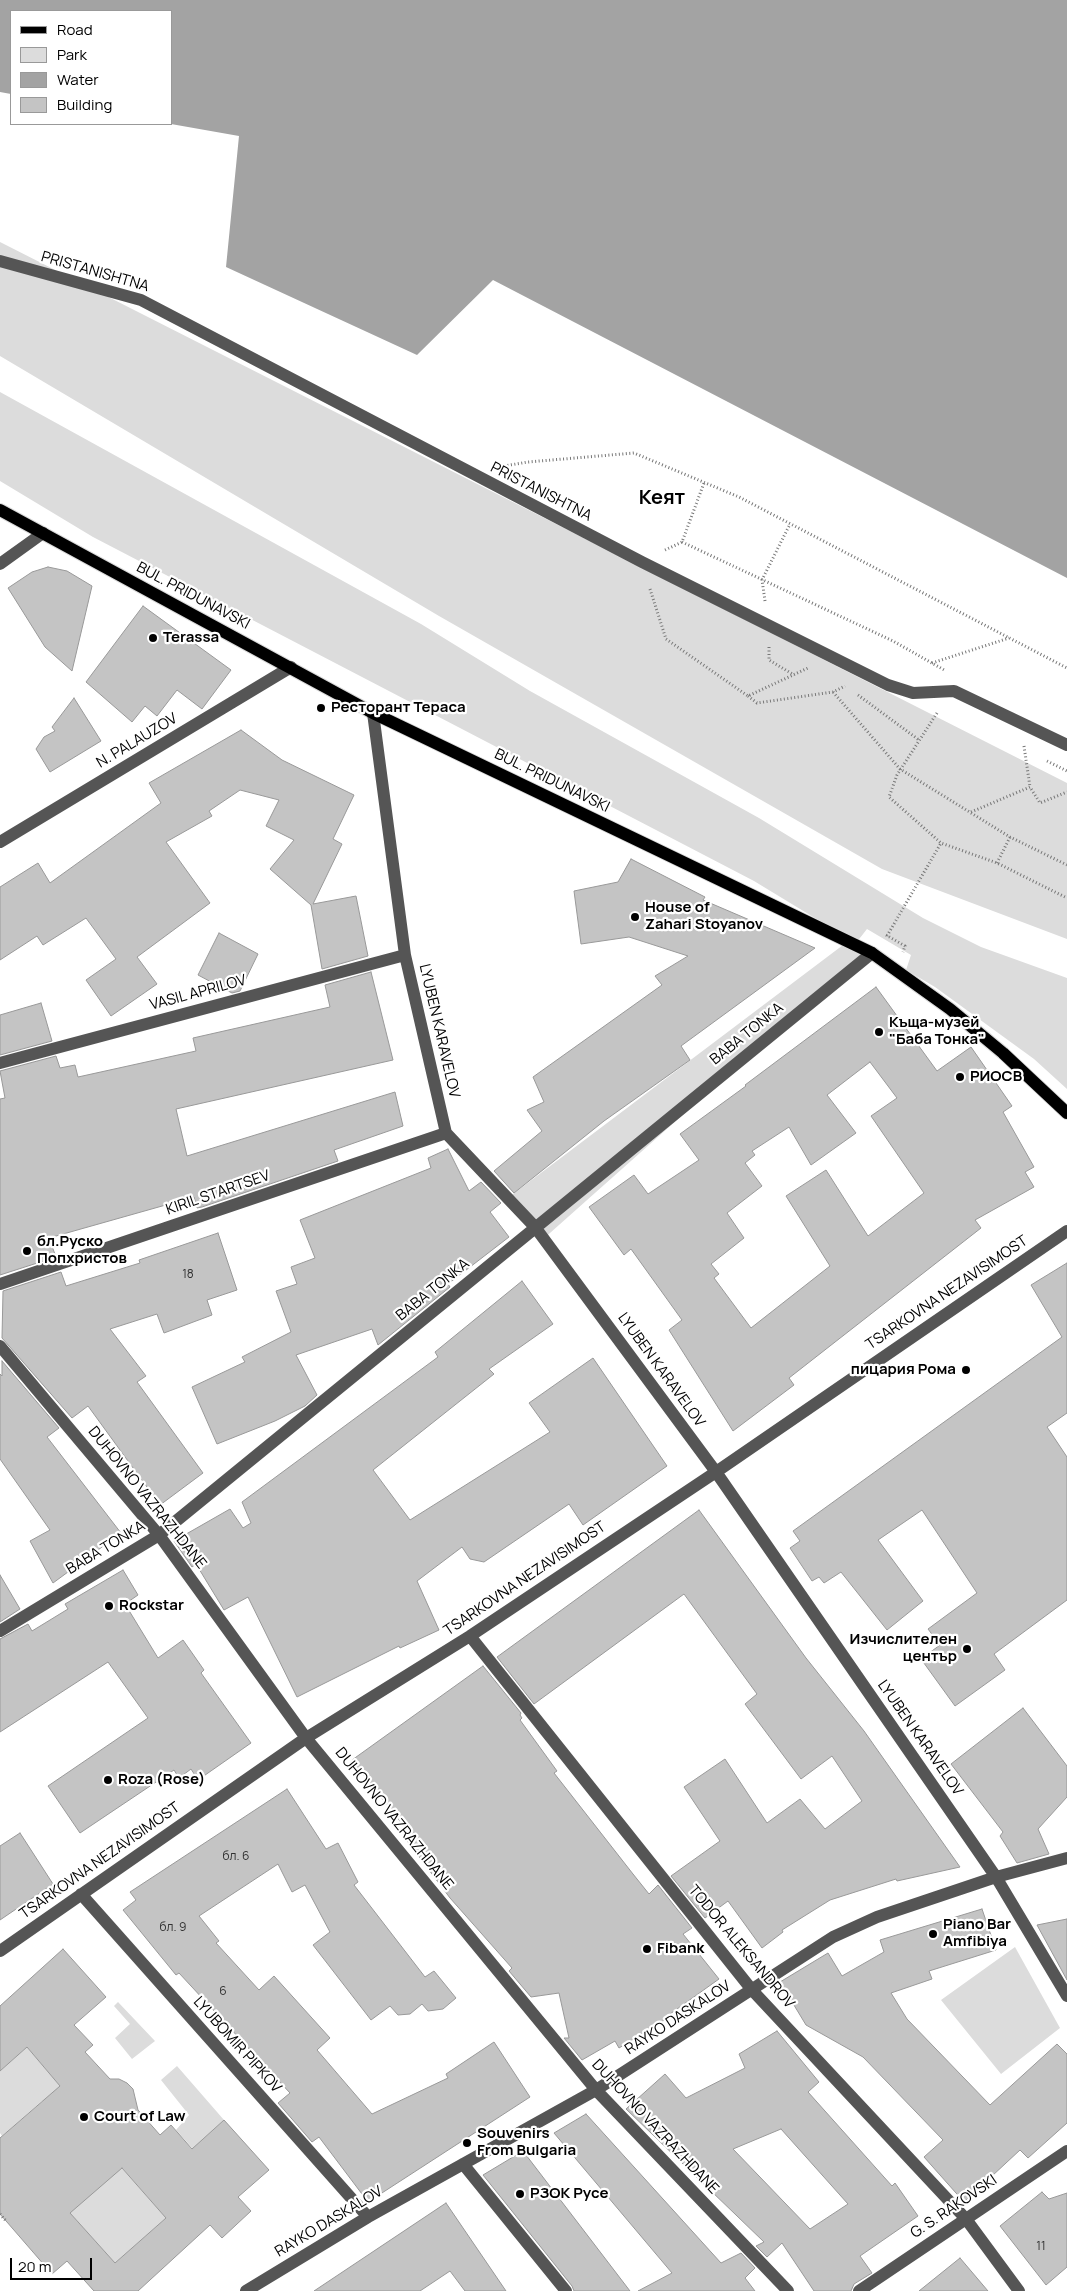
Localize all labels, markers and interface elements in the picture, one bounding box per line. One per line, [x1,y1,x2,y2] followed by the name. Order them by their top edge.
[10,10,172,125] legend
[57,19,93,40] text: Road
[57,44,87,65] text: Park
[57,69,99,90] text: Water
[57,94,112,115] text: Building
[39,248,151,296] street label: PRISTANISHTNA
[487,459,595,525] street label: PRISTANISHTNA
[639,486,685,510] district label: Кеят
[133,558,253,634] street label: BUL. PRIDUNAVSKI
[163,629,219,647] place label: Terassa
[147,632,159,644] marker: Terassa
[331,699,466,717] place label: Ресторант Тераса
[315,702,327,714] marker: Ресторант Тераса
[93,710,181,772] street label: N. PALAUZOV
[491,745,613,817] street label: BUL. PRIDUNAVSKI
[645,899,763,934] place label: House of Zahari Stoyanov
[629,911,641,923] marker: House of Zahari Stoyanov
[415,962,463,1100] street label: LYUBEN KARAVELOV
[148,972,248,1014] street label: VASIL APRILOV
[707,999,787,1069] street label: BABA TONKA
[889,1014,985,1049] place label: Къща-музей "Баба Тонка"
[873,1026,885,1038] marker: Къща-музей "Баба Тонка"
[970,1068,1022,1086] place label: РИОСВ
[954,1071,966,1083] marker: РИОСВ
[164,1167,272,1219] street label: KIRIL STARTSEV
[863,1232,1031,1354] street label: TSARKOVNA NEZAVISIMOST
[37,1233,127,1268] place label: бл.Руско Попхристов
[21,1245,33,1257] marker: бл.Руско Попхристов
[393,1255,473,1325] street label: BABA TONKA
[182,1268,194,1282] house number: 18
[614,1309,708,1431] street label: LYUBEN KARAVELOV
[851,1361,956,1379] place label: пицария Рома
[960,1364,972,1376] marker: пицария Рома
[84,1423,210,1573] street label: DUHOVNO VAZRAZHDANE
[63,1517,149,1579] street label: BABA TONKA
[441,1518,609,1640] street label: TSARKOVNA NEZAVISIMOST
[119,1597,184,1615] place label: Rockstar
[103,1600,115,1612] marker: Rockstar
[850,1631,957,1666] place label: Изчислителен център
[961,1643,973,1655] marker: Изчислителен център
[873,1677,967,1799] street label: LYUBEN KARAVELOV
[331,1744,457,1894] street label: DUHOVNO VAZRAZHDANE
[118,1771,205,1789] place label: Roza (Rose)
[102,1774,114,1786] marker: Roza (Rose)
[17,1799,183,1923] street label: TSARKOVNA NEZAVISIMOST
[223,1850,249,1864] house number: бл. 6
[684,1882,798,2012] street label: TODOR ALEKSANDROV
[943,1916,1011,1951] place label: Piano Bar Amfibiya
[160,1921,186,1935] house number: бл. 9
[927,1928,939,1940] marker: Piano Bar Amfibiya
[657,1940,704,1958] place label: Fibank
[641,1943,653,1955] marker: Fibank
[622,1977,734,2059] street label: RAYKO DASKALOV
[219,1985,227,1999] house number: 6
[189,1993,285,2097] street label: LYUBOMIR PIPKOV
[588,2056,722,2198] street label: DUHOVNO VAZRAZHDANE
[94,2108,186,2126] place label: Сourt of Law
[78,2111,90,2123] marker: Сourt of Law
[477,2125,576,2160] place label: Souvenirs From Bulgaria
[461,2137,473,2149] marker: Souvenirs From Bulgaria
[907,2171,1001,2243] street label: G. S. RAKOVSKI
[272,2183,386,2261] street label: RAYKO DASKALOV
[530,2185,609,2203] place label: РЗОК Русе
[514,2188,526,2200] marker: РЗОК Русе
[1036,2240,1046,2254] house number: 11
[12,2248,95,2280] scale bar
[18,2256,51,2277] text: 20 m

